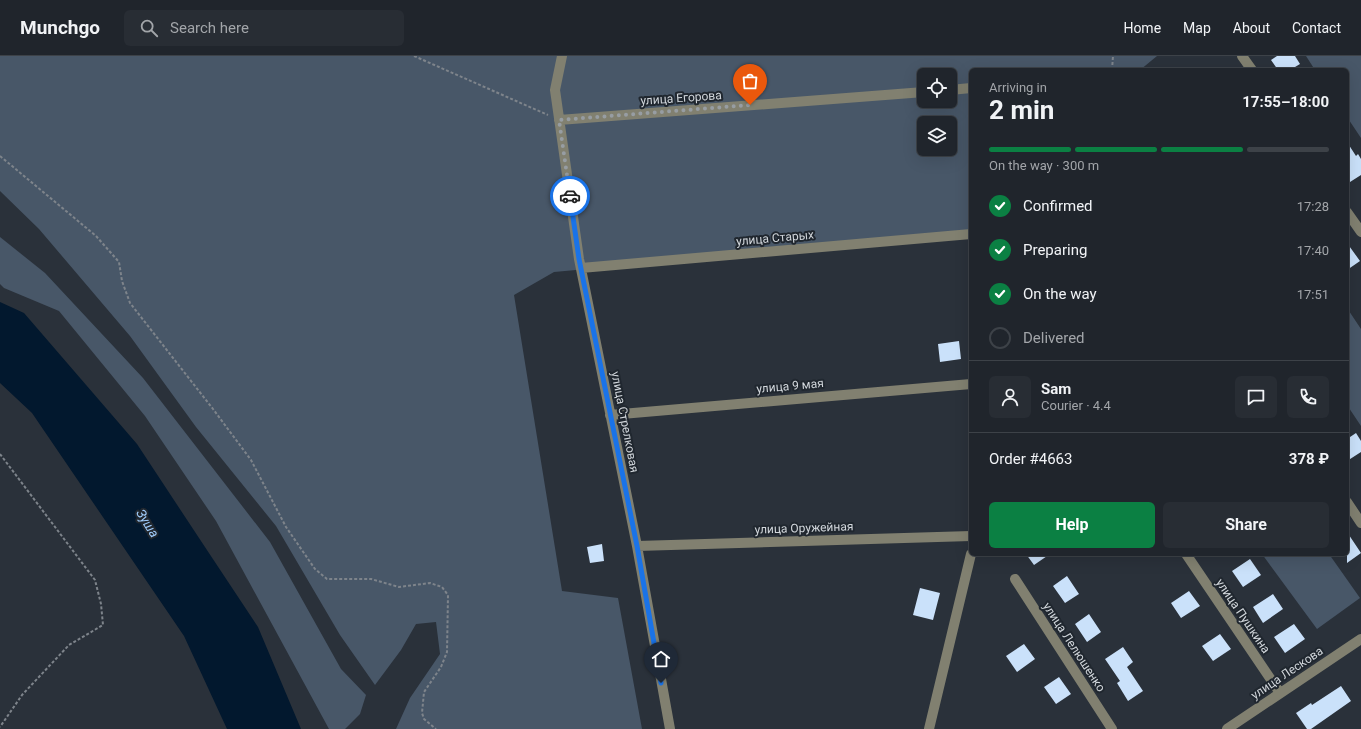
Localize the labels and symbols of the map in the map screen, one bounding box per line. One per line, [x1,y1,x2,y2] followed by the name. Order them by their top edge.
[733,64,767,105] pin
[640,88,722,108] street label: улица Егорова
[550,176,590,216] courier
[736,228,814,248] street label: улица Старых
[608,370,642,474] street label: улица Стрелковая
[756,376,824,396] street label: улица 9 мая
[133,506,162,540] water label: Зуша
[754,519,854,537] street label: улица Оружейная
[1213,576,1273,656] street label: улица Пушкина
[1040,600,1108,694] street label: улица Лелюшенко
[644,642,678,683] pin
[1248,644,1326,702] street label: улица Лескова

